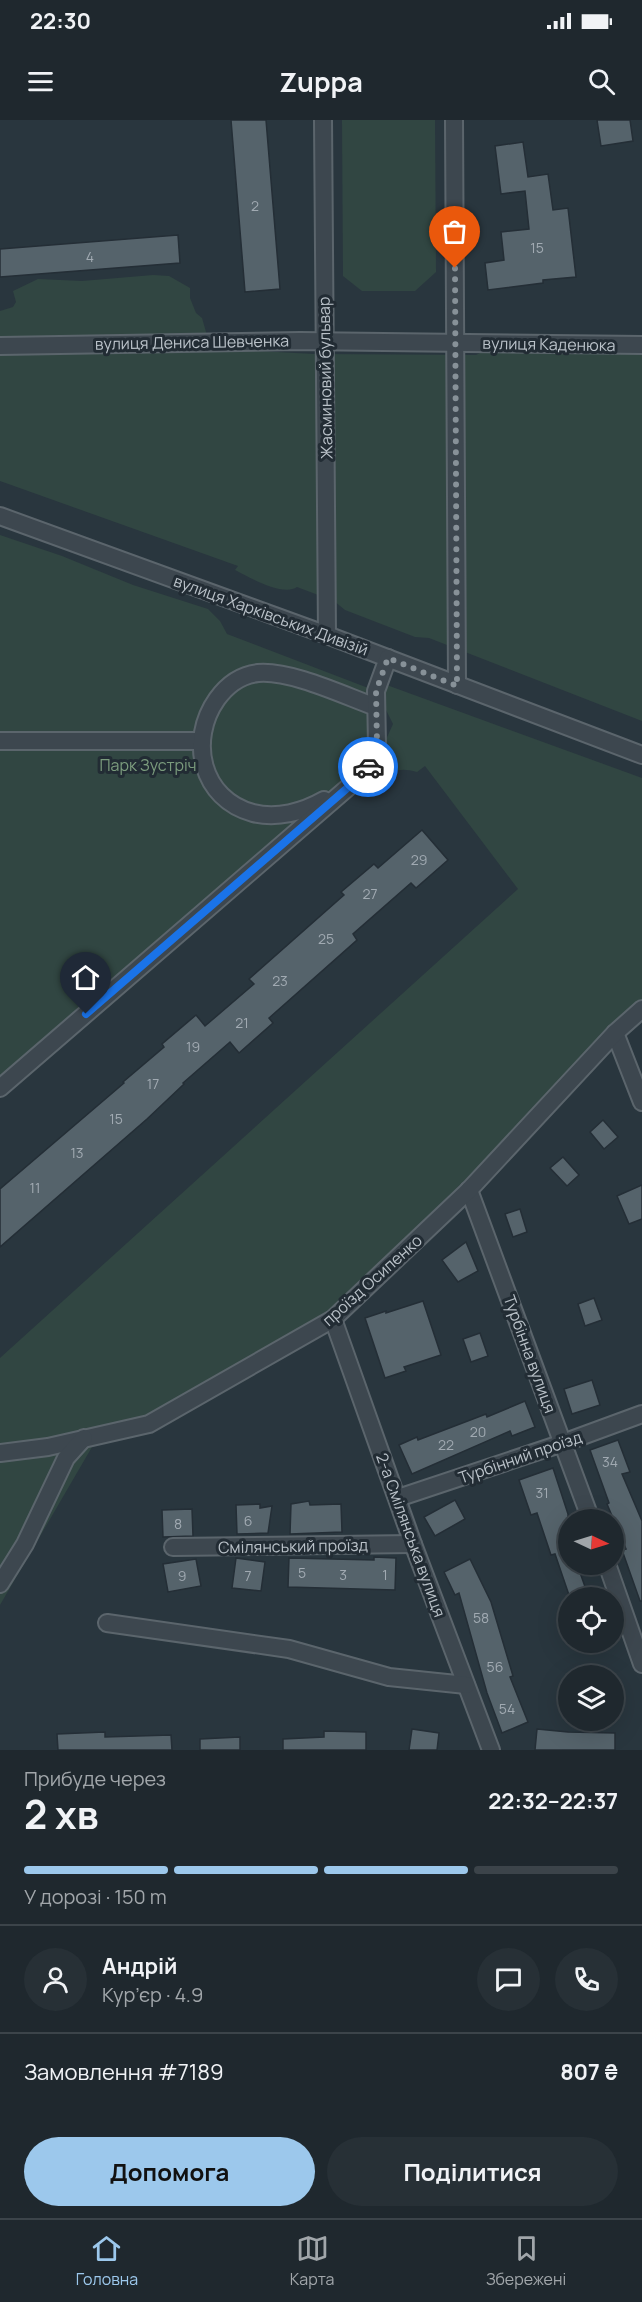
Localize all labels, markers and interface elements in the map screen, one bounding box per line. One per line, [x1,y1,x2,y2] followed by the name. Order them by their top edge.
[30,6,91,36] text: 22:30
[279,63,363,100] text: Zuppa
[24,65,57,98] icon: menu
[585,65,618,98] icon: search
[251,196,259,215] house number: 2
[429,206,480,268] pin
[438,215,471,248] icon: bag
[530,238,544,257] house number: 15
[86,247,94,266] house number: 4
[313,297,337,459] street label: Жасминовий бульвар
[95,329,289,355] street label: вулиця Дениса Шевченка
[482,332,616,356] street label: вулиця Каденюка
[171,570,371,660] street label: вулиця Харківських Дивізій
[338,737,398,797] courier
[352,751,385,784] icon: car
[100,754,196,776] park label: Парк Зустріч
[411,850,427,869] house number: 29
[362,884,378,903] house number: 27
[318,929,334,948] house number: 25
[60,952,111,1014] pin
[69,961,102,994] icon: home
[272,971,288,990] house number: 23
[235,1013,249,1032] house number: 21
[186,1037,200,1056] house number: 19
[147,1074,159,1093] house number: 17
[109,1109,123,1128] house number: 15
[70,1143,84,1162] house number: 13
[30,1178,40,1197] house number: 11
[317,1229,427,1331] street label: проїзд Осипенко
[498,1292,562,1416] street label: Турбінна вулиця
[470,1422,486,1441] house number: 20
[455,1425,585,1488] street label: Турбінний проїзд
[438,1435,454,1454] house number: 22
[371,1450,451,1620] street label: 2-а Смілянська вулиця
[602,1452,618,1471] house number: 34
[535,1483,549,1502] house number: 31
[558,1509,624,1575] north arrow
[558,1509,624,1731] map controls
[244,1511,252,1530] house number: 6
[174,1514,182,1533] house number: 8
[218,1534,369,1558] street label: Смілянський проїзд
[298,1563,306,1582] house number: 5
[339,1565,347,1584] house number: 3
[382,1565,388,1584] house number: 1
[178,1566,186,1585] house number: 9
[244,1566,252,1585] house number: 7
[558,1587,624,1653] button: locate
[473,1608,489,1627] house number: 58
[487,1657,503,1676] house number: 56
[558,1665,624,1731] button: layers
[499,1699,515,1718] house number: 54
[24,1765,166,1792] text: Прибуде через
[488,1786,618,1816] text: 22:32–22:37
[24,1787,98,1841] text: 2 хв
[24,1883,167,1910] text: У дорозі · 150 m
[24,1948,87,2011] button: person
[477,1948,540,2011] button: chat
[555,1948,618,2011] button: phone
[102,1951,177,1981] text: Андрій
[102,1981,203,2008] text: Кур’єр · 4.9
[24,2057,224,2087] text: Замовлення #7189
[560,2057,618,2087] text: 807 ₴
[24,2137,315,2206] button: Допомога
[327,2137,618,2206] button: Поділитися
[76,2232,138,2290] tab: Головна
[290,2232,334,2290] tab: Карта
[486,2232,566,2290] tab: Збережені

